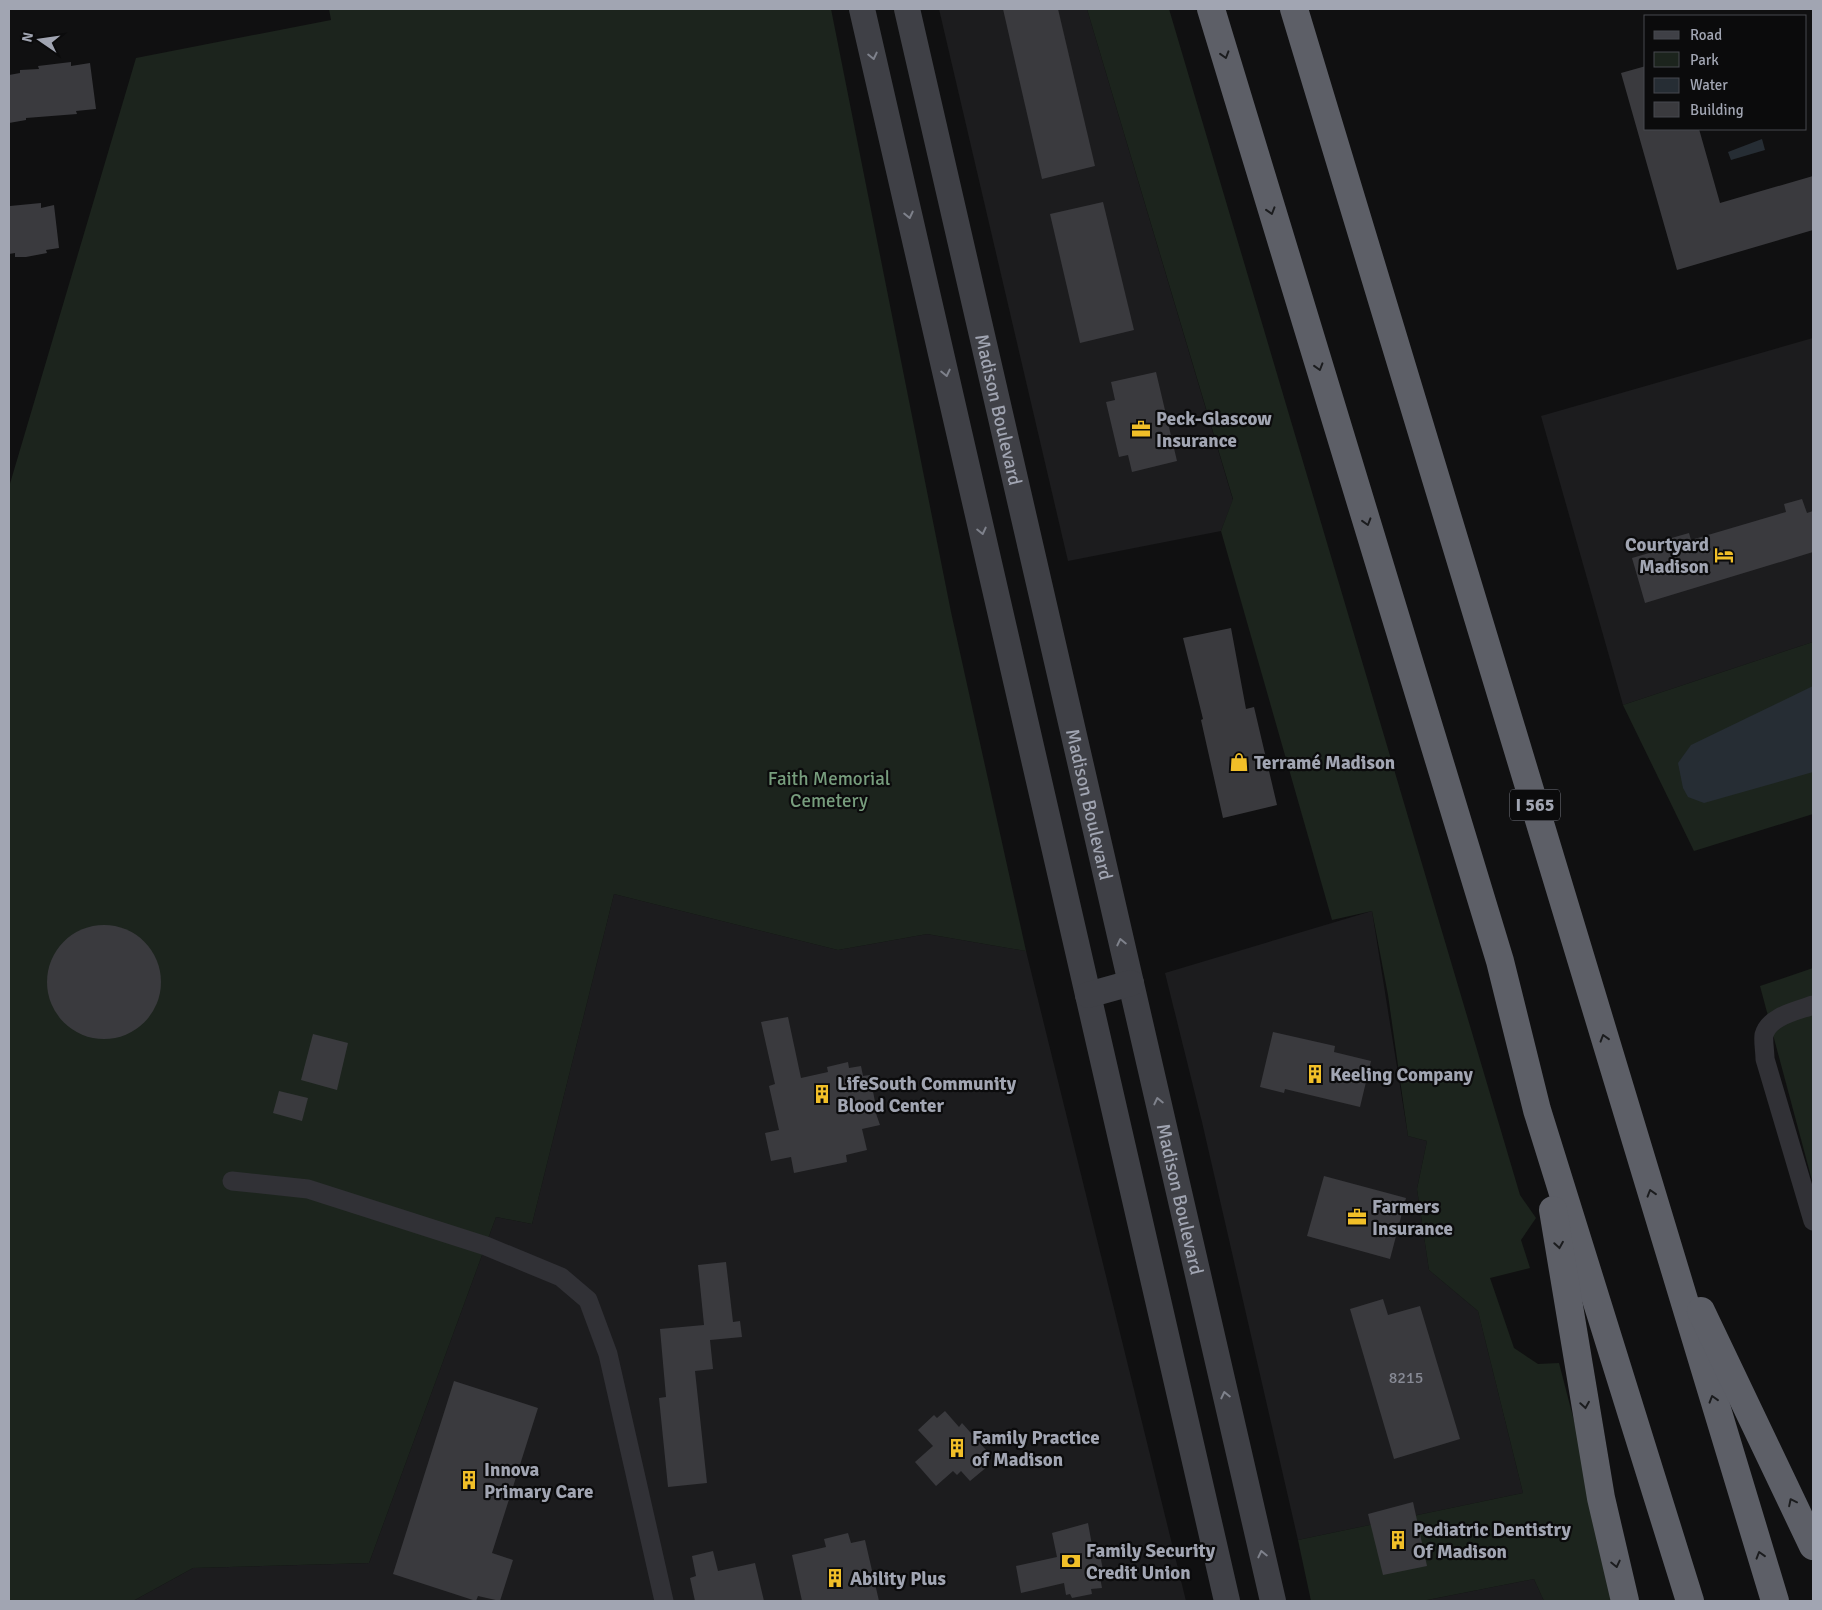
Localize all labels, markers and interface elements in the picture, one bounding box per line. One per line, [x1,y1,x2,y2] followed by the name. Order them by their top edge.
[15,15,65,65] north arrow
[1644,15,1807,130] legend
[1690,26,1722,44] text: Road
[18,31,37,44] text: N
[1219,51,1229,59] one-way arrow
[1690,51,1719,69] text: Park
[867,52,878,61] one-way arrow
[1690,76,1728,94] text: Water
[1690,101,1744,119] text: Building
[1266,207,1276,215] one-way arrow
[903,210,914,219] one-way arrow
[969,332,1027,488] street label: Madison Boulevard
[1313,362,1323,370] one-way arrow
[940,369,951,378] one-way arrow
[1156,407,1272,453] place label: Peck-Glascow Insurance
[1130,418,1152,440] office icon: Peck-Glascow Insurance
[1361,517,1371,526] one-way arrow
[976,527,987,536] one-way arrow
[1625,533,1709,579] place label: Courtyard Madison
[1713,544,1735,566] hotel icon: Courtyard Madison
[1060,727,1118,882] street label: Madison Boulevard
[1228,751,1250,773] shop icon: Terramé Madison
[1254,751,1395,775] place label: Terramé Madison
[768,767,890,813] park label: Faith Memorial Cemetery
[1510,790,1560,820] road number: I 565
[1116,938,1127,947] one-way arrow
[1600,1034,1610,1042] one-way arrow
[1304,1063,1326,1085] building icon: Keeling Company
[1330,1063,1473,1087] place label: Keeling Company
[837,1072,1017,1118] place label: LifeSouth Community Blood Center
[811,1083,833,1105] building icon: LifeSouth Community Blood Center
[1153,1096,1164,1105] one-way arrow
[1151,1121,1209,1277] street label: Madison Boulevard
[1646,1190,1656,1198] one-way arrow
[1372,1195,1453,1241] place label: Farmers Insurance
[1346,1206,1368,1228] office icon: Farmers Insurance
[1553,1240,1563,1249] one-way arrow
[1389,1368,1423,1388] house number: 8215
[1220,1391,1231,1400] one-way arrow
[1709,1396,1719,1404] one-way arrow
[1580,1401,1590,1409] one-way arrow
[972,1426,1100,1472] place label: Family Practice of Madison
[946,1437,968,1459] building icon: Family Practice of Madison
[484,1458,593,1504] place label: Innova Primary Care
[458,1469,480,1491] building icon: Innova Primary Care
[1788,1498,1798,1507] one-way arrow
[1413,1518,1572,1564] place label: Pediatric Dentistry Of Madison
[1387,1529,1409,1551] building icon: Pediatric Dentistry Of Madison
[1086,1539,1216,1585] place label: Family Security Credit Union
[1257,1549,1268,1558] one-way arrow
[1060,1550,1082,1572] bank icon: Family Security Credit Union
[1756,1551,1766,1559] one-way arrow
[1610,1560,1621,1569] one-way arrow
[824,1567,846,1589] building icon: Ability Plus
[850,1567,946,1591] place label: Ability Plus

